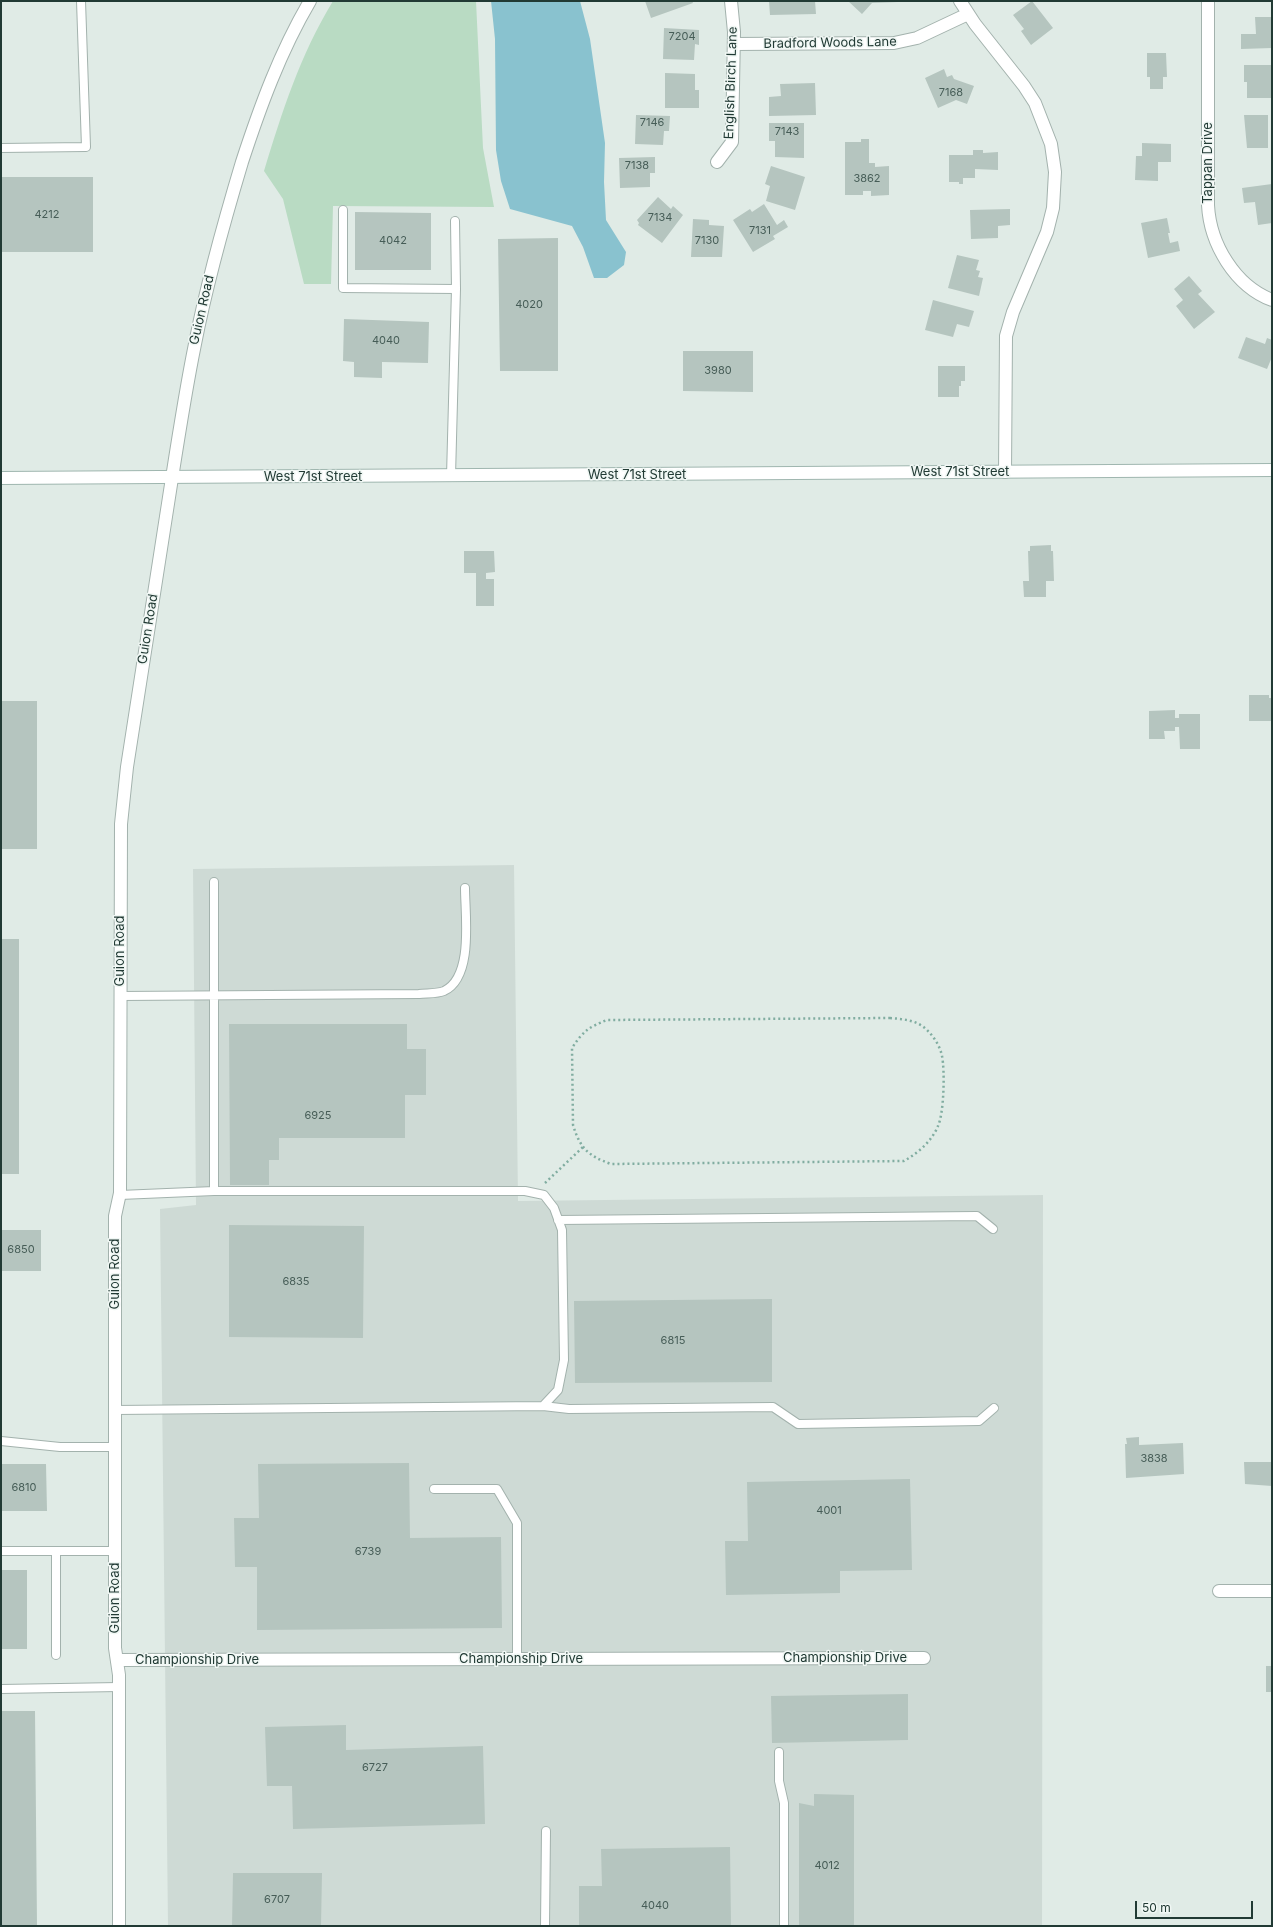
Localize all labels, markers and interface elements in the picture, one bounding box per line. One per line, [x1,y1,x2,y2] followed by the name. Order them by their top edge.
[721,26,741,140] street label: English Birch Lane
[669,30,695,44] house number: 7204
[763,34,897,52] street label: Bradford Woods Lane
[939,86,963,100] house number: 7168
[640,116,664,130] house number: 7146
[1200,122,1216,204] street label: Tappan Drive
[775,125,799,139] house number: 7143
[625,159,649,173] house number: 7138
[853,172,881,186] house number: 3862
[35,208,59,222] house number: 4212
[648,211,672,225] house number: 7134
[749,224,771,238] house number: 7131
[379,234,407,248] house number: 4042
[695,234,719,248] house number: 7130
[186,274,218,346] street label: Guion Road
[515,298,543,312] house number: 4020
[372,334,400,348] house number: 4040
[704,364,732,378] house number: 3980
[911,464,1009,480] street label: West 71st Street
[588,467,686,483] street label: West 71st Street
[264,469,362,485] street label: West 71st Street
[135,593,161,665] street label: Guion Road
[112,915,128,987] street label: Guion Road
[304,1109,332,1123] house number: 6925
[107,1238,123,1310] street label: Guion Road
[7,1243,35,1257] house number: 6850
[282,1275,310,1289] house number: 6835
[661,1334,685,1348] house number: 6815
[1140,1452,1168,1466] house number: 3838
[11,1481,37,1495] house number: 6810
[816,1504,842,1518] house number: 4001
[355,1545,381,1559] house number: 6739
[107,1562,123,1634] street label: Guion Road
[783,1650,907,1666] street label: Championship Drive
[459,1651,583,1667] street label: Championship Drive
[135,1652,259,1668] street label: Championship Drive
[362,1761,388,1775] house number: 6727
[814,1859,840,1873] house number: 4012
[264,1893,290,1907] house number: 6707
[1137,1893,1255,1919] scale bar
[641,1899,669,1913] house number: 4040
[1142,1900,1171,1915] text: 50 m

